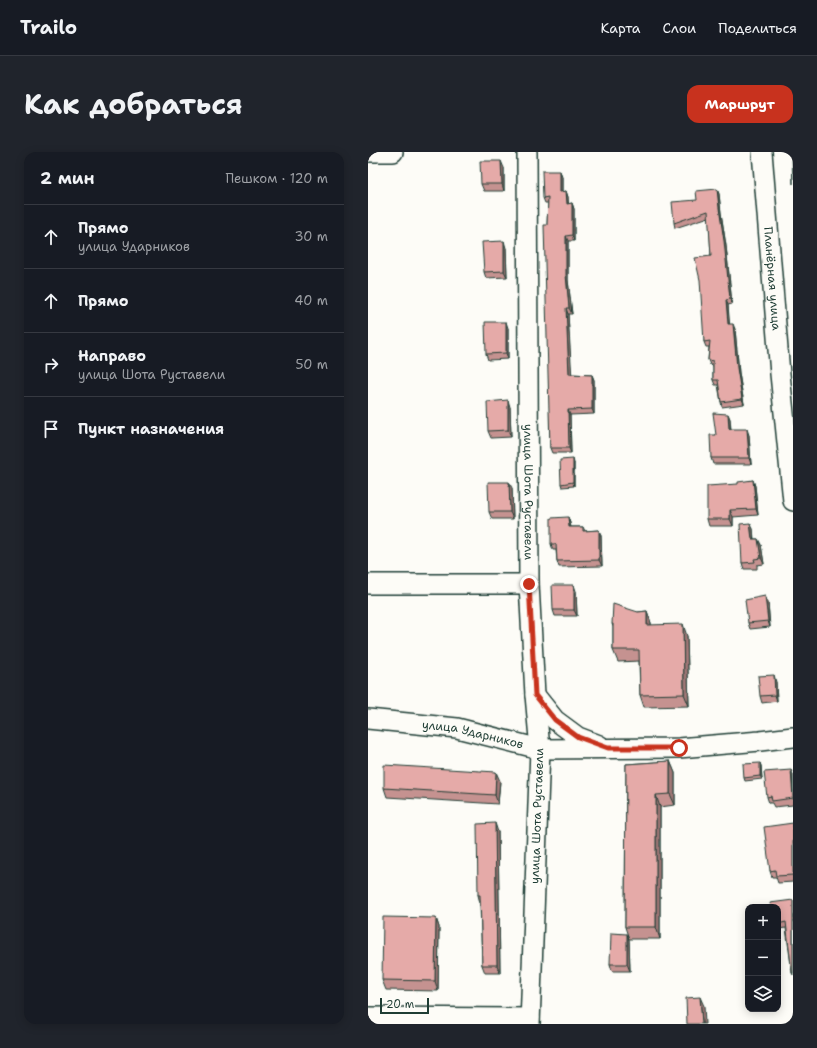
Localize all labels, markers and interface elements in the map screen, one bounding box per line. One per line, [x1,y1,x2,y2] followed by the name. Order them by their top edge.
[20,15,77,40] text: Trailo
[600,19,641,37] text: Карта
[663,19,696,37] text: Слои
[718,19,797,37] text: Поделиться
[24,85,243,123] text: Как добраться
[687,85,793,123] button: Маршрут
[40,167,95,189] text: 2 мин
[225,170,328,187] text: Пешком · 120 m
[78,218,128,238] text: Прямо
[40,226,62,248] icon: ahead
[760,226,784,332] street label: Планёрная улица
[294,228,328,245] text: 30 m
[78,238,190,255] text: улица Ударников
[40,290,62,312] icon: ahead
[78,291,128,311] text: Прямо
[294,292,328,309] text: 40 m
[78,346,146,366] text: Направо
[40,354,62,376] icon: right
[295,356,328,373] text: 50 m
[78,366,225,383] text: улица Шота Руставели
[40,418,62,440] icon: arrive
[78,419,224,439] text: Пункт назначения
[520,424,537,560] street label: улица Шота Руставели
[520,575,538,593] route end
[421,717,525,752] street label: улица Ударников
[670,739,688,757] route start
[527,748,547,884] street label: улица Шота Руставели
[745,904,781,1012] map controls
[745,904,781,940] button: +
[745,940,781,976] button: −
[745,976,781,1012] button: layers
[380,996,429,1015] scale bar
[386,997,414,1012] text: 20 m

